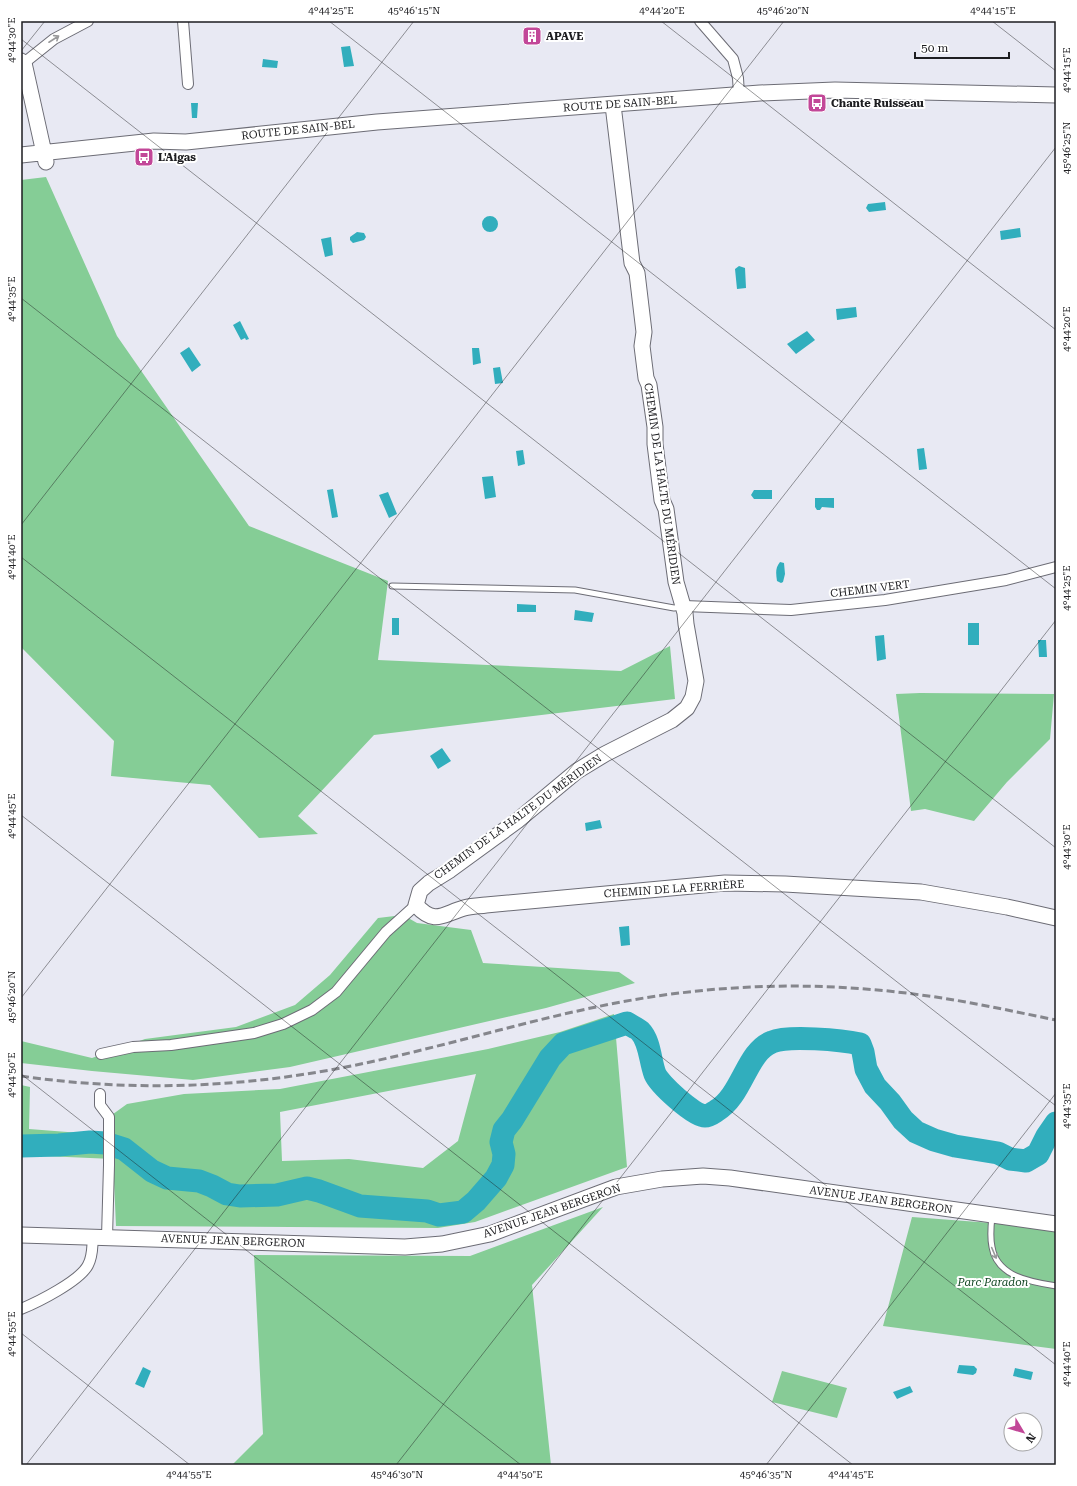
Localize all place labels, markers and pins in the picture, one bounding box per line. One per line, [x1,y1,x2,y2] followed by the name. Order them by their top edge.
[521,25,543,47] building icon: APAVE
[546,30,583,43] place label: APAVE
[806,92,828,114] bus stop icon: Chante Ruisseau
[831,97,925,110] place label: Chante Ruisseau
[133,146,155,168] bus stop icon: L'Aigas
[158,151,196,164] place label: L'Aigas

